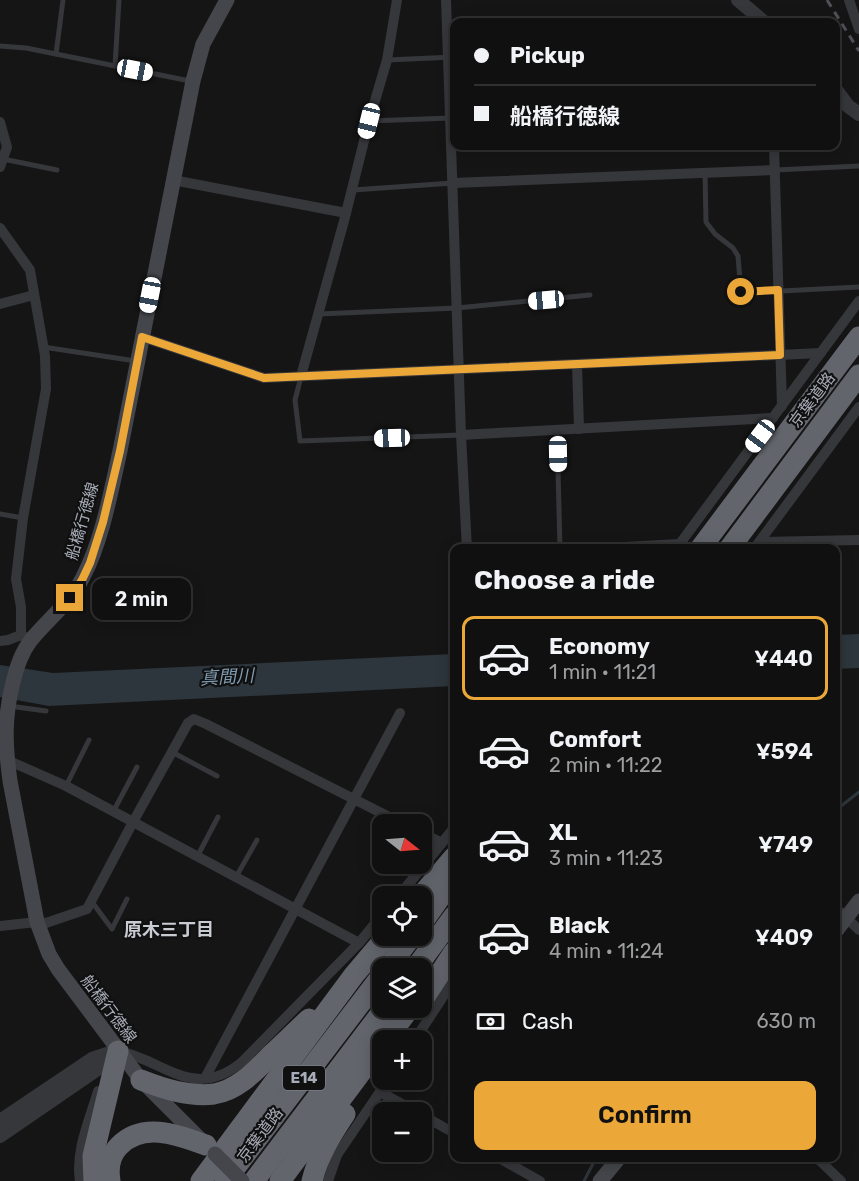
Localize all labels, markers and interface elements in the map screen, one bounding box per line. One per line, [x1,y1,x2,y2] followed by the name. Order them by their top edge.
[510,42,585,69] text: Pickup
[116,58,154,82] car
[356,101,382,141] car
[510,103,620,130] text: 船橋行徳線
[138,276,162,314] car
[727,278,754,305] route start
[527,289,565,311] car
[785,369,839,431] street label: 京葉道路
[742,416,778,456] car
[374,428,410,448] car
[549,436,567,472] car
[62,480,102,562] street label: 船橋行徳線
[474,564,655,596] text: Choose a ride
[91,577,190,619] callout: 2 min
[56,584,83,611] route end
[115,587,168,611] text: 2 min
[477,631,531,685] icon: car
[549,633,650,660] text: Economy
[754,645,813,672] text: ¥440
[549,660,656,684] text: 1 min · 11:21
[199,664,257,689] water label: 真間川
[477,724,531,778] icon: car
[549,726,641,753] text: Comfort
[756,738,813,765] text: ¥594
[549,753,663,777] text: 2 min · 11:22
[372,814,432,874] north arrow
[372,814,432,1162] map controls
[477,817,531,871] icon: car
[549,819,577,846] text: XL
[758,831,813,858] text: ¥749
[549,846,663,870] text: 3 min · 11:23
[372,886,432,946] button: locate
[477,910,531,964] icon: car
[549,912,610,939] text: Black
[124,919,214,941] district label: 原木三丁目
[755,924,813,951] text: ¥409
[549,939,664,963] text: 4 min · 11:24
[372,958,432,1018] button: layers
[77,971,141,1047] street label: 船橋行徳線
[474,1005,507,1038] icon: cash
[522,1008,573,1035] text: Cash
[757,1009,816,1033] text: 630 m
[372,1030,432,1090] button: +
[283,1066,325,1090] road number: E14
[474,1081,816,1150] button: Confirm
[372,1102,432,1162] button: −
[233,1104,287,1166] street label: 京葉道路

